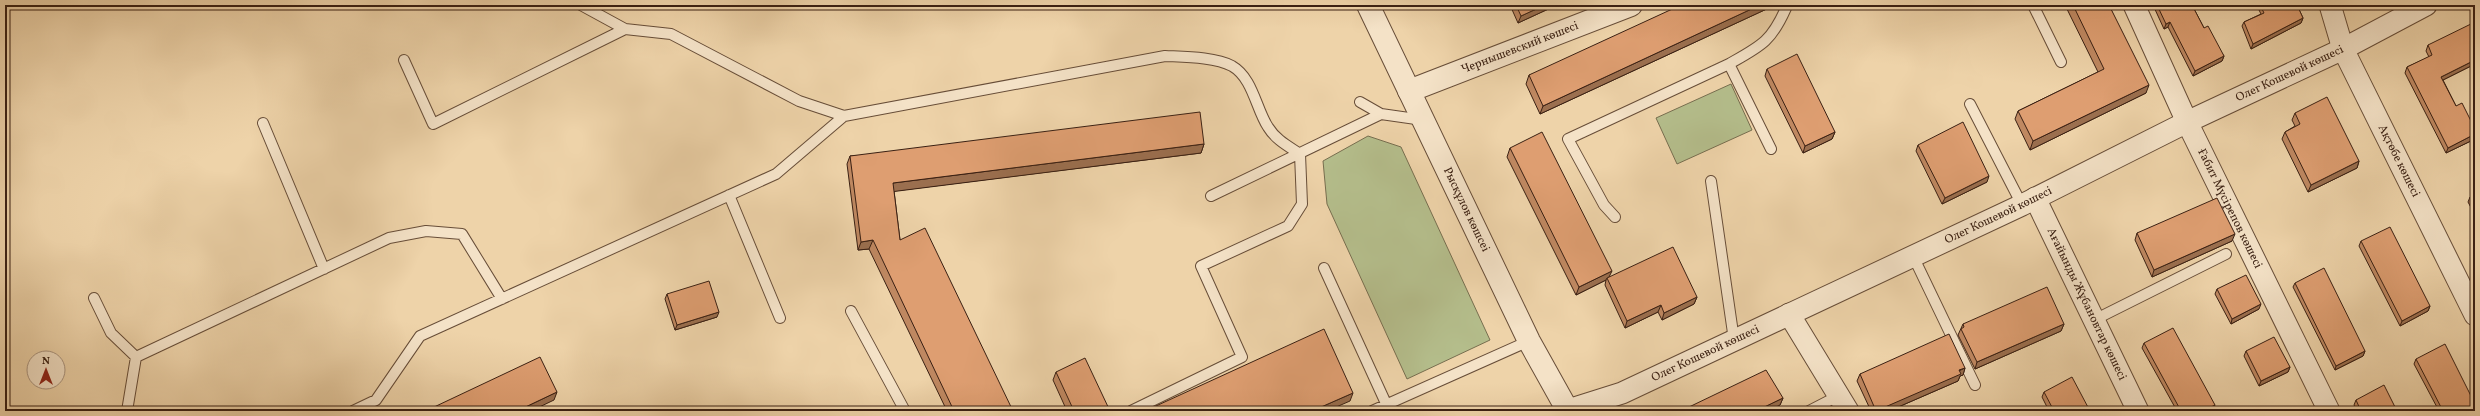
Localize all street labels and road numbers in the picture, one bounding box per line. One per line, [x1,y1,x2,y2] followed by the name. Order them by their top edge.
[1459,18,1581,78] street label: Чернышевский көшесі
[2233,42,2347,106] street label: Олег Кошевой көшесі
[2374,122,2424,200] street label: Ақтөбе көшесі
[2193,146,2266,272] street label: Ғабит Мүсірепов көшесі
[1439,165,1493,255] street label: Рысқұлов көшсеі
[1942,183,2055,248] street label: Олег Кошевой көшесі
[2043,225,2130,383] street label: Ағайынды Жұбановтар көшесі
[1649,321,1762,386] street label: Олег Кошевой көшесі

